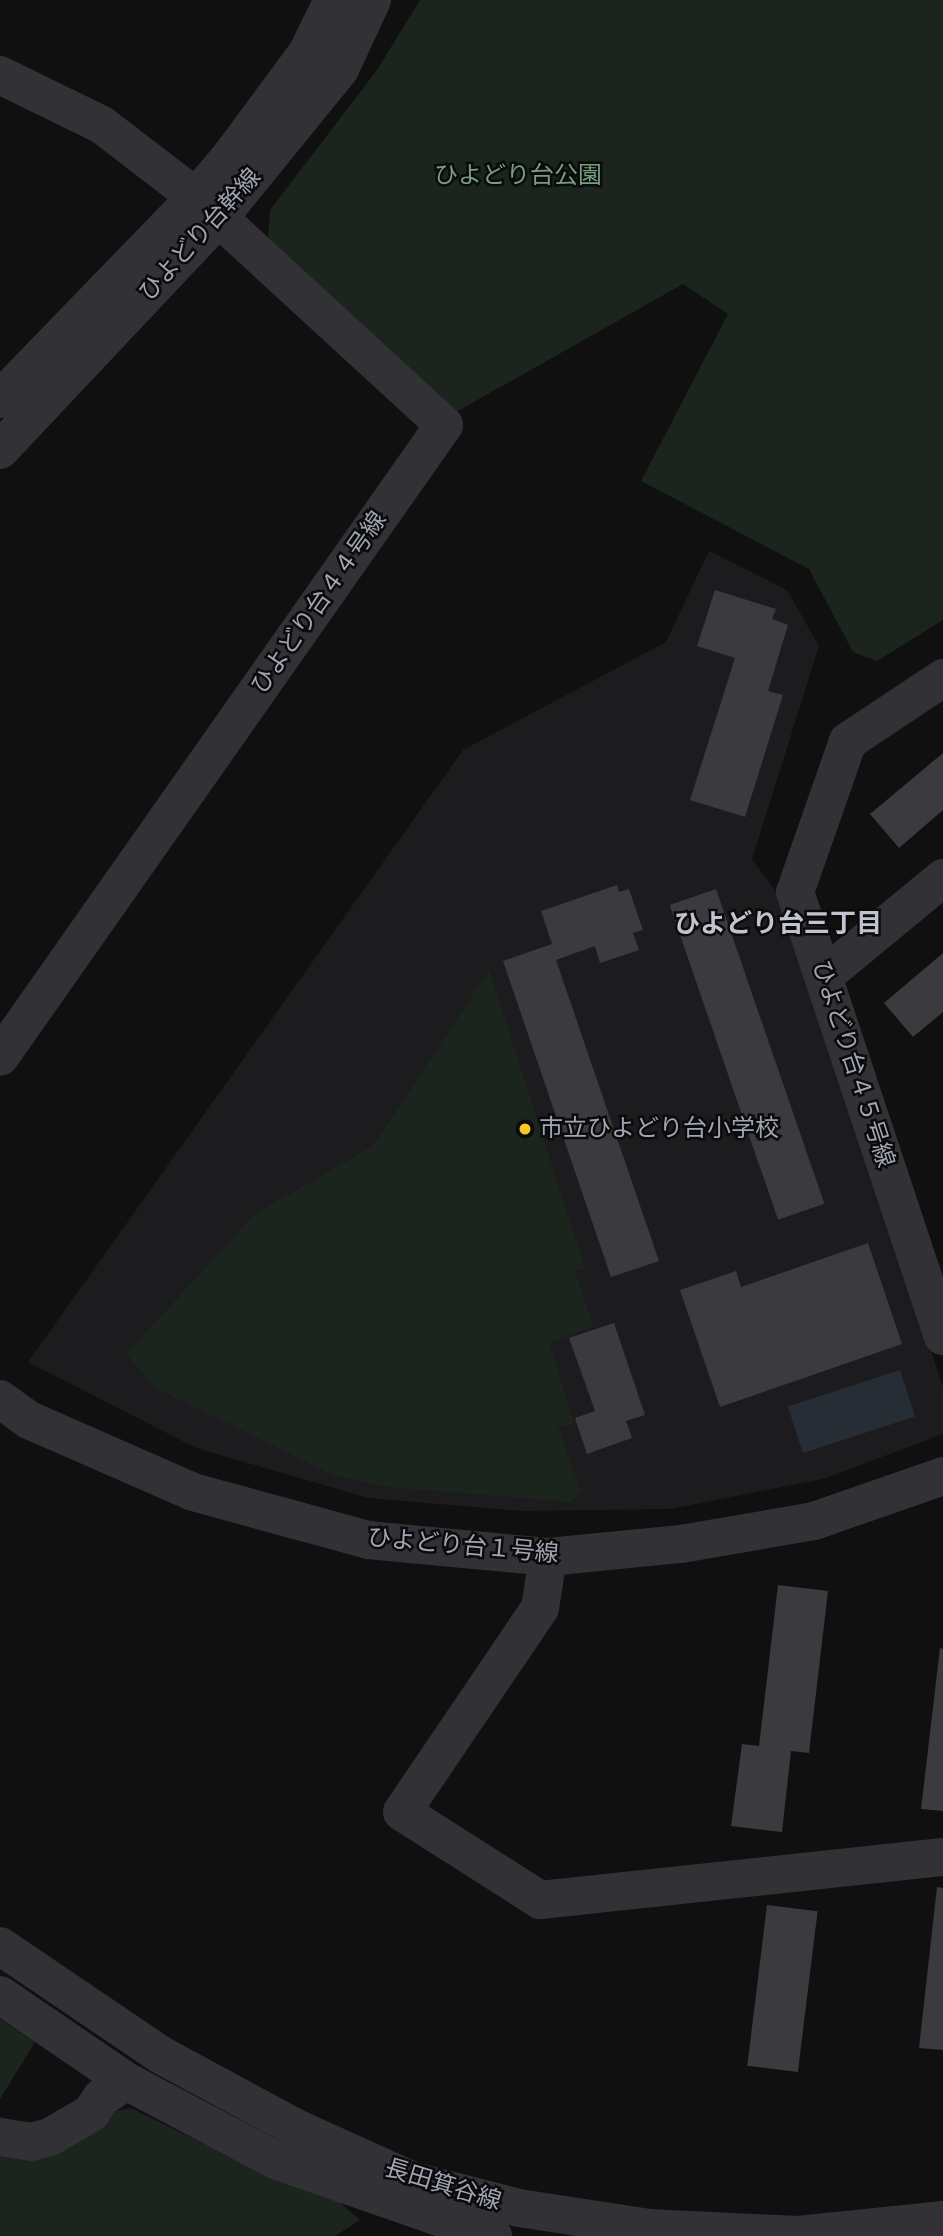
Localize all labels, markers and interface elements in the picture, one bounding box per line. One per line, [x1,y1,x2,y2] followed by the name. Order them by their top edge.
[434,162,602,190] park label: ひよどり台公園
[133,163,267,307] street label: ひよどり台幹線
[245,506,393,700] street label: ひよどり台４４号線
[674,908,882,940] district label: ひよどり台三丁目
[806,957,900,1171] street label: ひよどり台４５号線
[539,1115,779,1143] place label: 市立ひよどり台小学校
[517,1121,533,1137] marker: 市立ひよどり台小学校
[366,1523,560,1569] street label: ひよどり台１号線
[381,2154,505,2216] street label: 長田箕谷線

